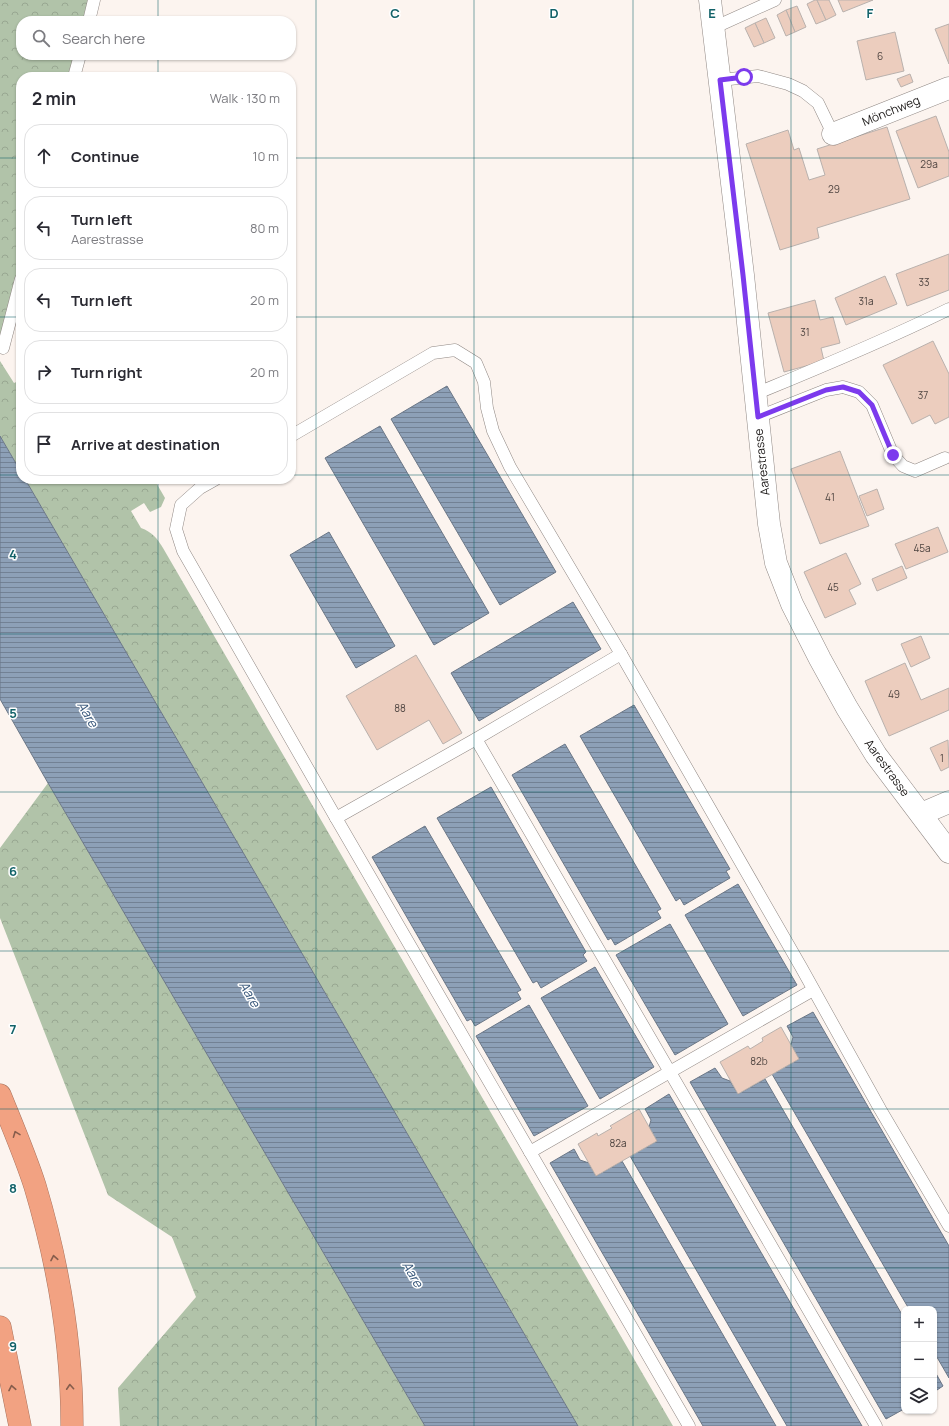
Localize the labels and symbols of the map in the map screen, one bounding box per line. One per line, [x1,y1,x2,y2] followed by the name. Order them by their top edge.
[390,4,400,22] text: C
[549,4,559,22] text: D
[708,4,716,22] text: E
[867,4,874,22] text: F
[877,49,883,63] house number: 6
[735,68,753,86] route start
[859,91,922,130] street label: Mönchweg
[920,157,938,171] house number: 29a
[828,182,840,196] house number: 29
[918,275,930,289] house number: 33
[859,294,874,308] house number: 31a
[800,325,810,339] house number: 31
[918,388,928,402] house number: 37
[750,428,773,496] street label: Aarestrasse
[884,446,902,464] route end
[825,490,835,504] house number: 41
[913,541,931,555] house number: 45a
[9,545,17,563] text: 4
[827,580,839,594] house number: 45
[888,687,900,701] house number: 49
[73,698,103,732] water label: Aare
[394,701,406,715] house number: 88
[9,704,17,722] text: 5
[861,736,914,800] street label: Aarestrasse
[940,751,944,765] house number: 1
[9,862,17,880] text: 6
[235,978,265,1012] water label: Aare
[10,1020,17,1038] text: 7
[750,1054,768,1068] house number: 82b
[12,1131,20,1138] one-way arrow
[609,1136,627,1150] house number: 82a
[9,1179,17,1197] text: 8
[50,1255,58,1261] one-way arrow
[398,1258,428,1292] water label: Aare
[9,1337,17,1355] text: 9
[66,1384,75,1390] one-way arrow
[9,1385,17,1391] one-way arrow

